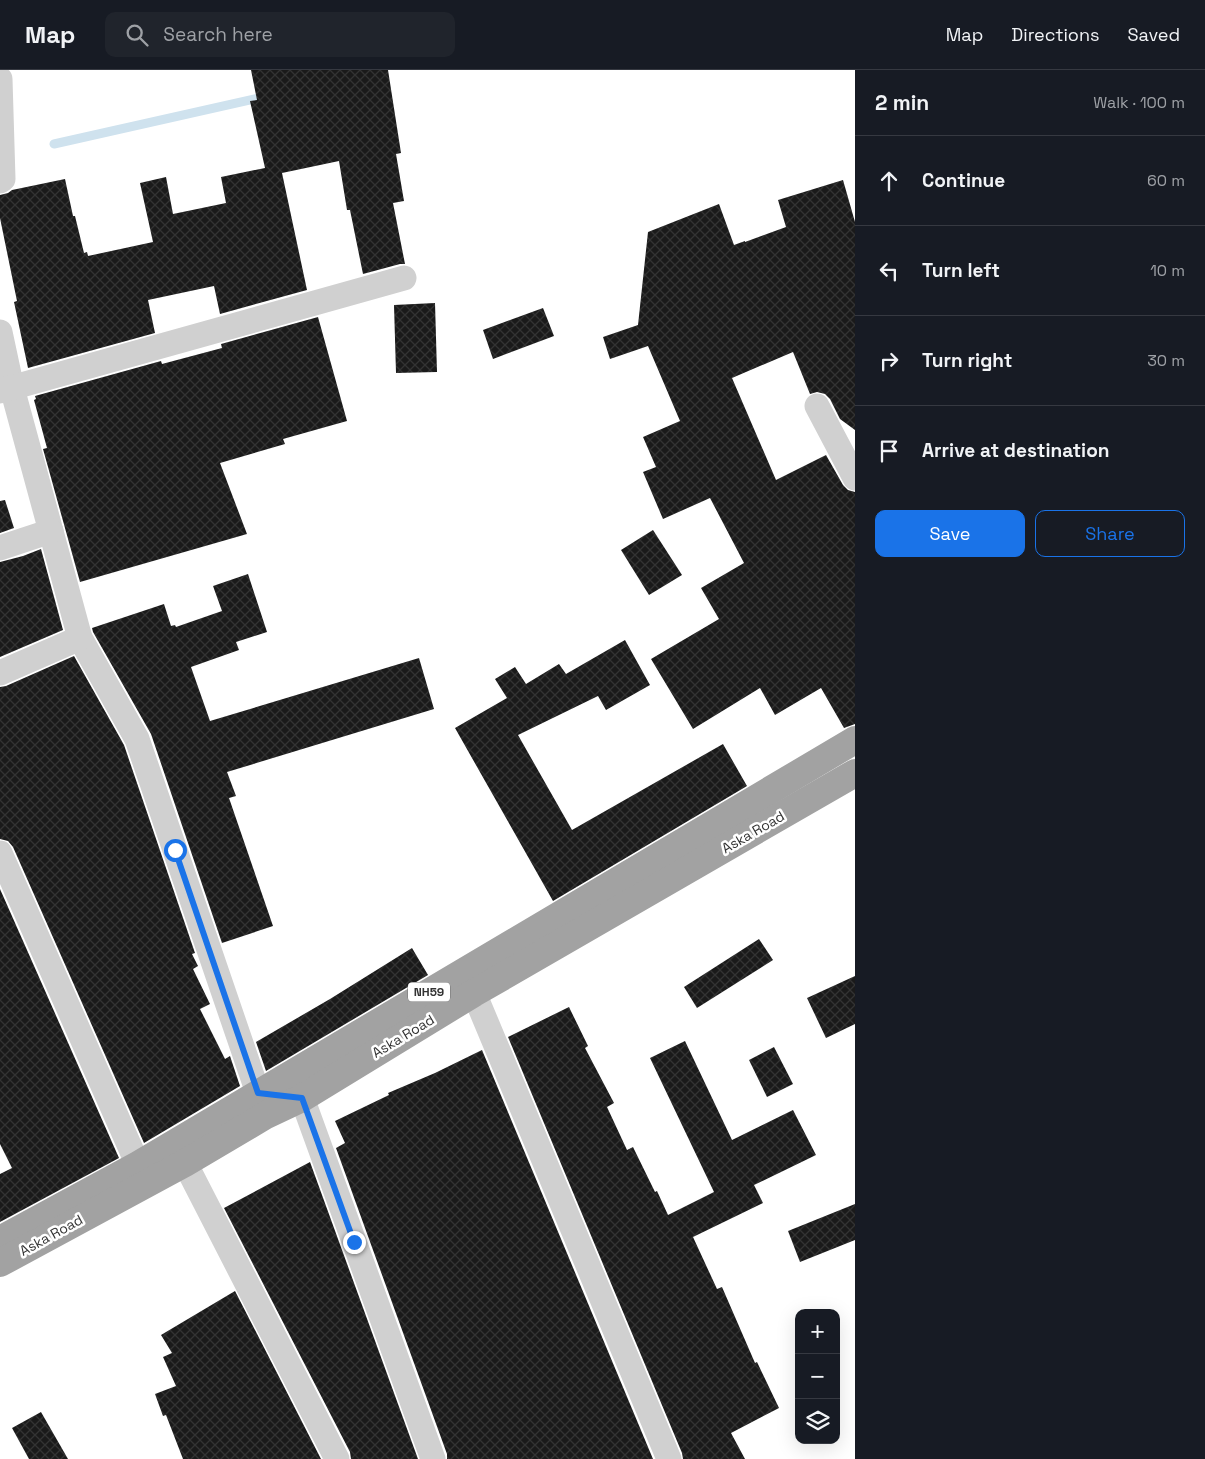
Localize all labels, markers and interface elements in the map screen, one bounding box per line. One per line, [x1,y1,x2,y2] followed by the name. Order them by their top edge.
[105,12,455,57] search box
[25,19,75,50] text: Map
[123,21,151,49] icon: search
[163,22,273,47] text: Search here
[946,23,983,46] text: Map
[1011,23,1100,46] text: Directions
[1128,23,1180,46] text: Saved
[875,89,929,116] text: 2 min
[1093,92,1185,113] text: Walk · 100 m
[875,167,903,195] icon: ahead
[922,168,1005,193] text: Continue
[1147,170,1185,191] text: 60 m
[875,257,903,285] icon: left
[922,258,1000,283] text: Turn left
[1150,260,1185,281] text: 10 m
[875,347,903,375] icon: right
[922,348,1012,373] text: Turn right
[1147,350,1185,371] text: 30 m
[875,437,903,465] icon: arrive
[922,438,1110,463] text: Arrive at destination
[875,510,1025,557] button: Save
[1035,510,1185,557] button: Share
[718,807,788,857] street label: Aska Road
[164,839,187,862] route start
[408,982,450,1002] road number: NH59
[369,1010,437,1062] street label: Aska Road
[16,1210,86,1260] street label: Aska Road
[343,1231,366,1254] route end
[795,1309,840,1444] map controls
[795,1309,840,1354] button: +
[795,1354,840,1399] button: −
[795,1399,840,1444] button: layers

